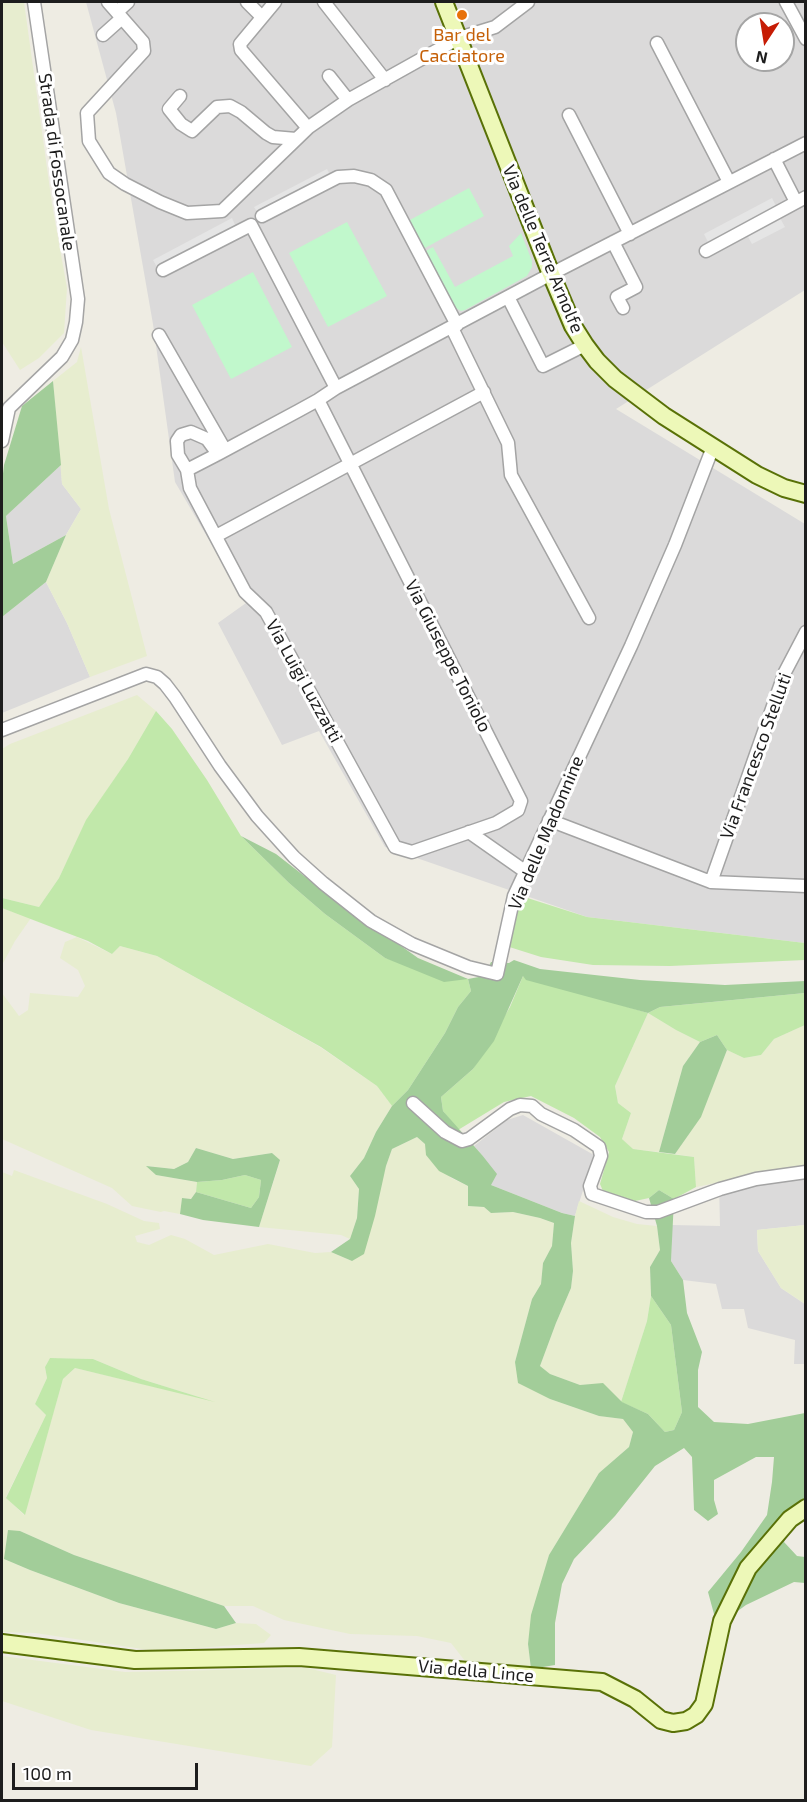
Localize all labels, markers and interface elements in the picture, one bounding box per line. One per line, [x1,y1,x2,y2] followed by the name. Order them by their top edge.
[455,8,469,22] marker: Bar del Cacciatore
[735,12,795,72] north arrow
[419,24,505,66] place label: Bar del Cacciatore
[754,48,769,69] text: N
[34,72,80,252] street label: Strada di Fossocanale
[498,162,588,336] street label: Via delle Terre Arnolfe
[400,576,496,736] street label: Via Giuseppe Toniolo
[261,616,347,746] street label: Via Luigi Luzzatti
[716,670,796,842] street label: Via Francesco Stelluti
[504,753,588,913] street label: Via delle Madonnine
[417,1655,535,1687] street label: Via della Lince
[15,1751,201,1789] scale bar
[23,1762,72,1784] text: 100 m

